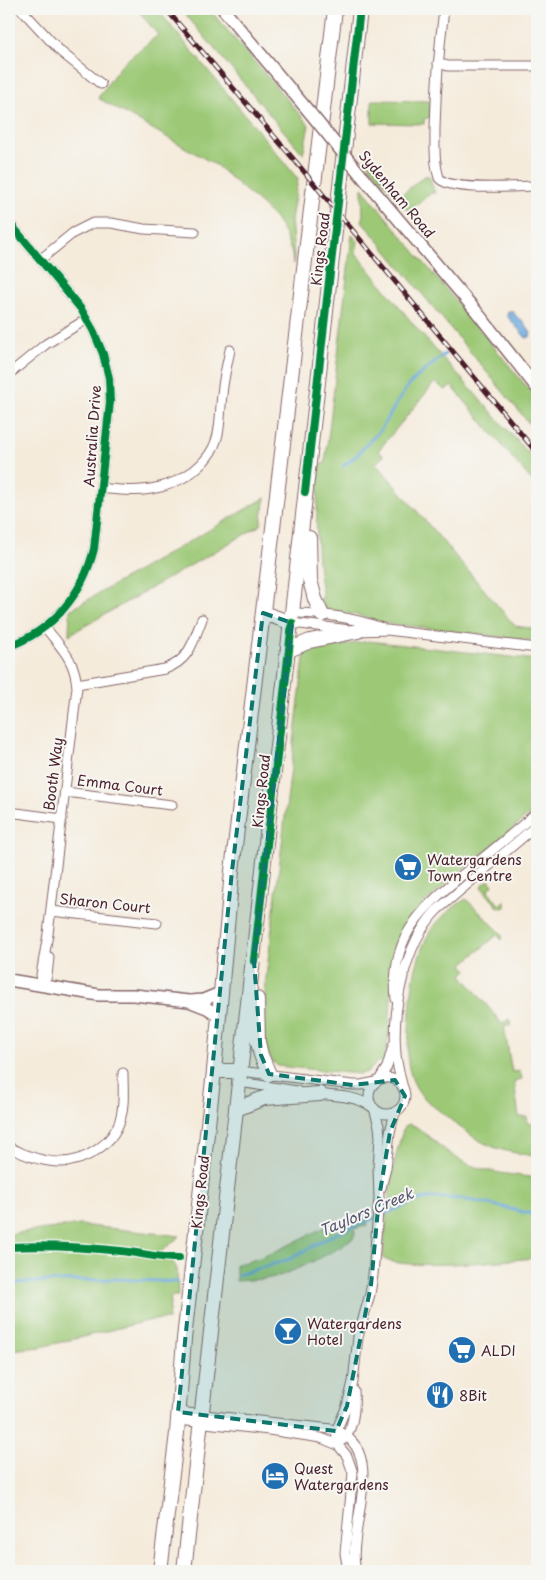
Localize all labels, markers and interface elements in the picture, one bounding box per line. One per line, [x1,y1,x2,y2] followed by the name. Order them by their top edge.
[354,146,440,242] street label: Sydenham Road
[305,211,335,287] street label: Kings Road
[78,384,106,488] street label: Australia Drive
[38,736,68,812] street label: Booth Way
[247,753,275,829] street label: Kings Road
[76,769,164,801] street label: Emma Court
[427,849,522,886] place label: Watergardens Town Centre
[393,852,423,882] supermarket icon: Watergardens Town Centre
[58,888,152,918] street label: Sharon Court
[186,1154,214,1230] street label: Kings Road
[315,1180,417,1241] water label: Taylors Creek
[307,1313,402,1350] place label: Watergardens Hotel
[273,1316,303,1346] bar icon: Watergardens Hotel
[447,1335,477,1365] supermarket icon: ALDI
[481,1340,516,1361] place label: ALDI
[425,1380,455,1410] restaurant icon: 8Bit
[459,1385,487,1406] place label: 8Bit
[294,1458,389,1495] place label: Quest Watergardens
[260,1461,290,1491] hotel icon: Quest Watergardens

